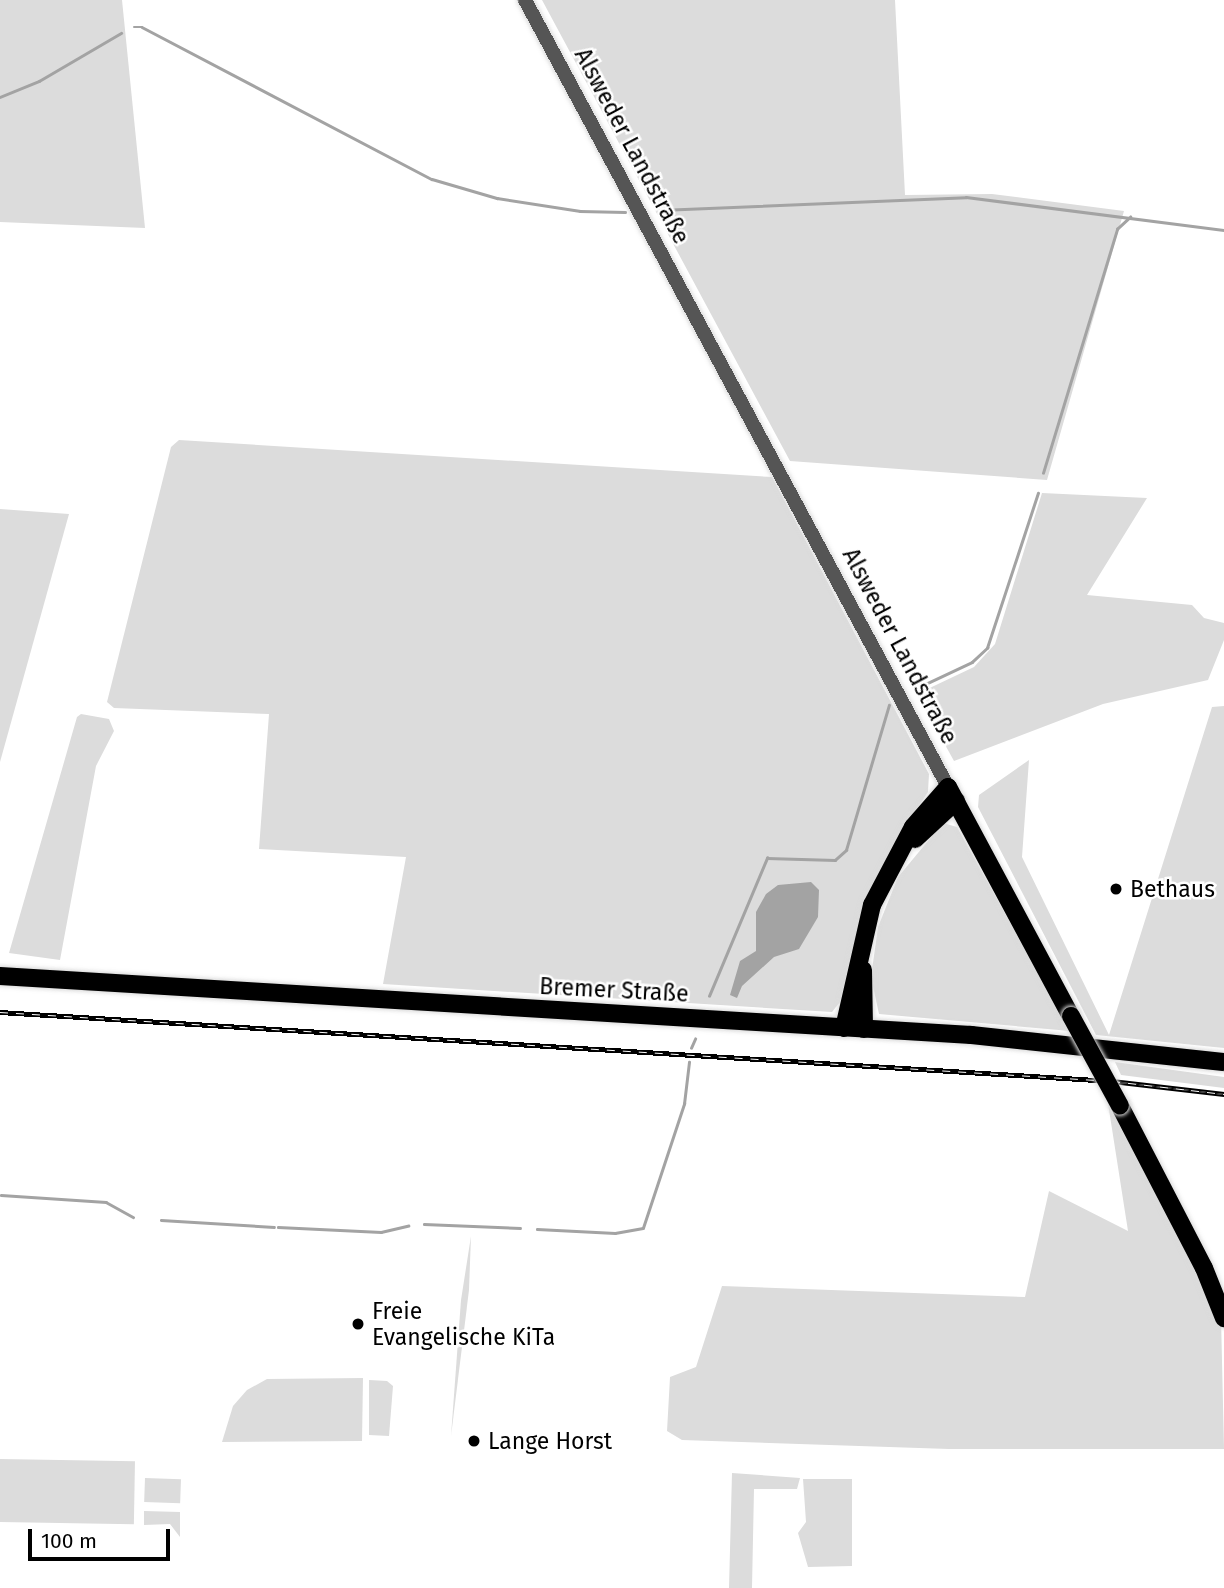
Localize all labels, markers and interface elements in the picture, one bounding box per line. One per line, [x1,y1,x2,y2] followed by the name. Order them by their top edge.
[569,43,695,249] street label: Alsweder Landstraße
[837,543,963,749] street label: Alsweder Landstraße
[1130,875,1215,903] place label: Bethaus
[1108,881,1124,897] marker: Bethaus
[539,972,689,1008] street label: Bremer Straße
[372,1297,555,1351] place label: Freie Evangelische KiTa
[350,1316,366,1332] marker: Freie Evangelische KiTa
[488,1427,612,1455] place label: Lange Horst
[466,1433,482,1449] marker: Lange Horst
[32,1514,173,1558] scale bar
[41,1528,97,1554] text: 100 m

